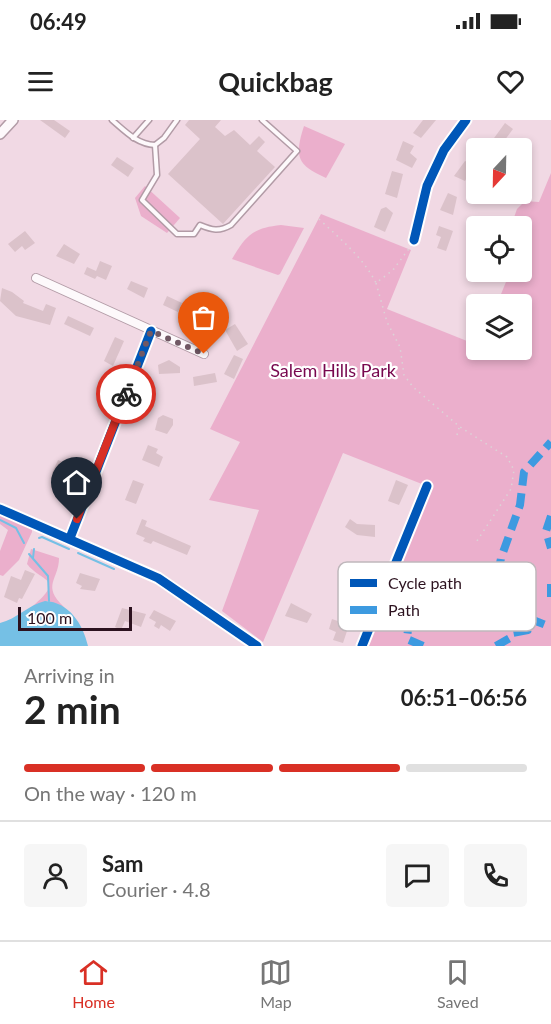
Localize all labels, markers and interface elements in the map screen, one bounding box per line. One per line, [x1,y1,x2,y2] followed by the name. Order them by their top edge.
[30,8,87,35] text: 06:49
[24,65,57,98] icon: menu
[218,65,333,98] text: Quickbag
[494,65,527,98] icon: heart
[466,138,532,204] north arrow
[466,138,532,360] map controls
[466,216,532,282] button: locate
[178,292,229,354] pin
[466,294,532,360] button: layers
[187,301,220,334] icon: bag
[270,359,397,381] park label: Salem Hills Park
[96,364,156,424] courier
[110,378,143,411] icon: bike
[51,457,102,519] pin
[60,466,93,499] icon: home
[338,562,536,631] legend
[388,573,462,592] text: Cycle path
[388,600,420,619] text: Path
[18,604,132,631] scale bar
[27,608,72,627] text: 100 m
[24,663,115,687] text: Arriving in
[401,684,527,711] text: 06:51–06:56
[24,686,121,732] text: 2 min
[24,781,197,805] text: On the way · 120 m
[24,844,87,907] button: person
[386,844,449,907] button: chat
[464,844,527,907] button: phone
[102,850,144,877] text: Sam
[102,877,211,901] text: Courier · 4.8
[72,956,115,1011] tab: Home
[259,956,292,1011] tab: Map
[437,956,479,1011] tab: Saved

